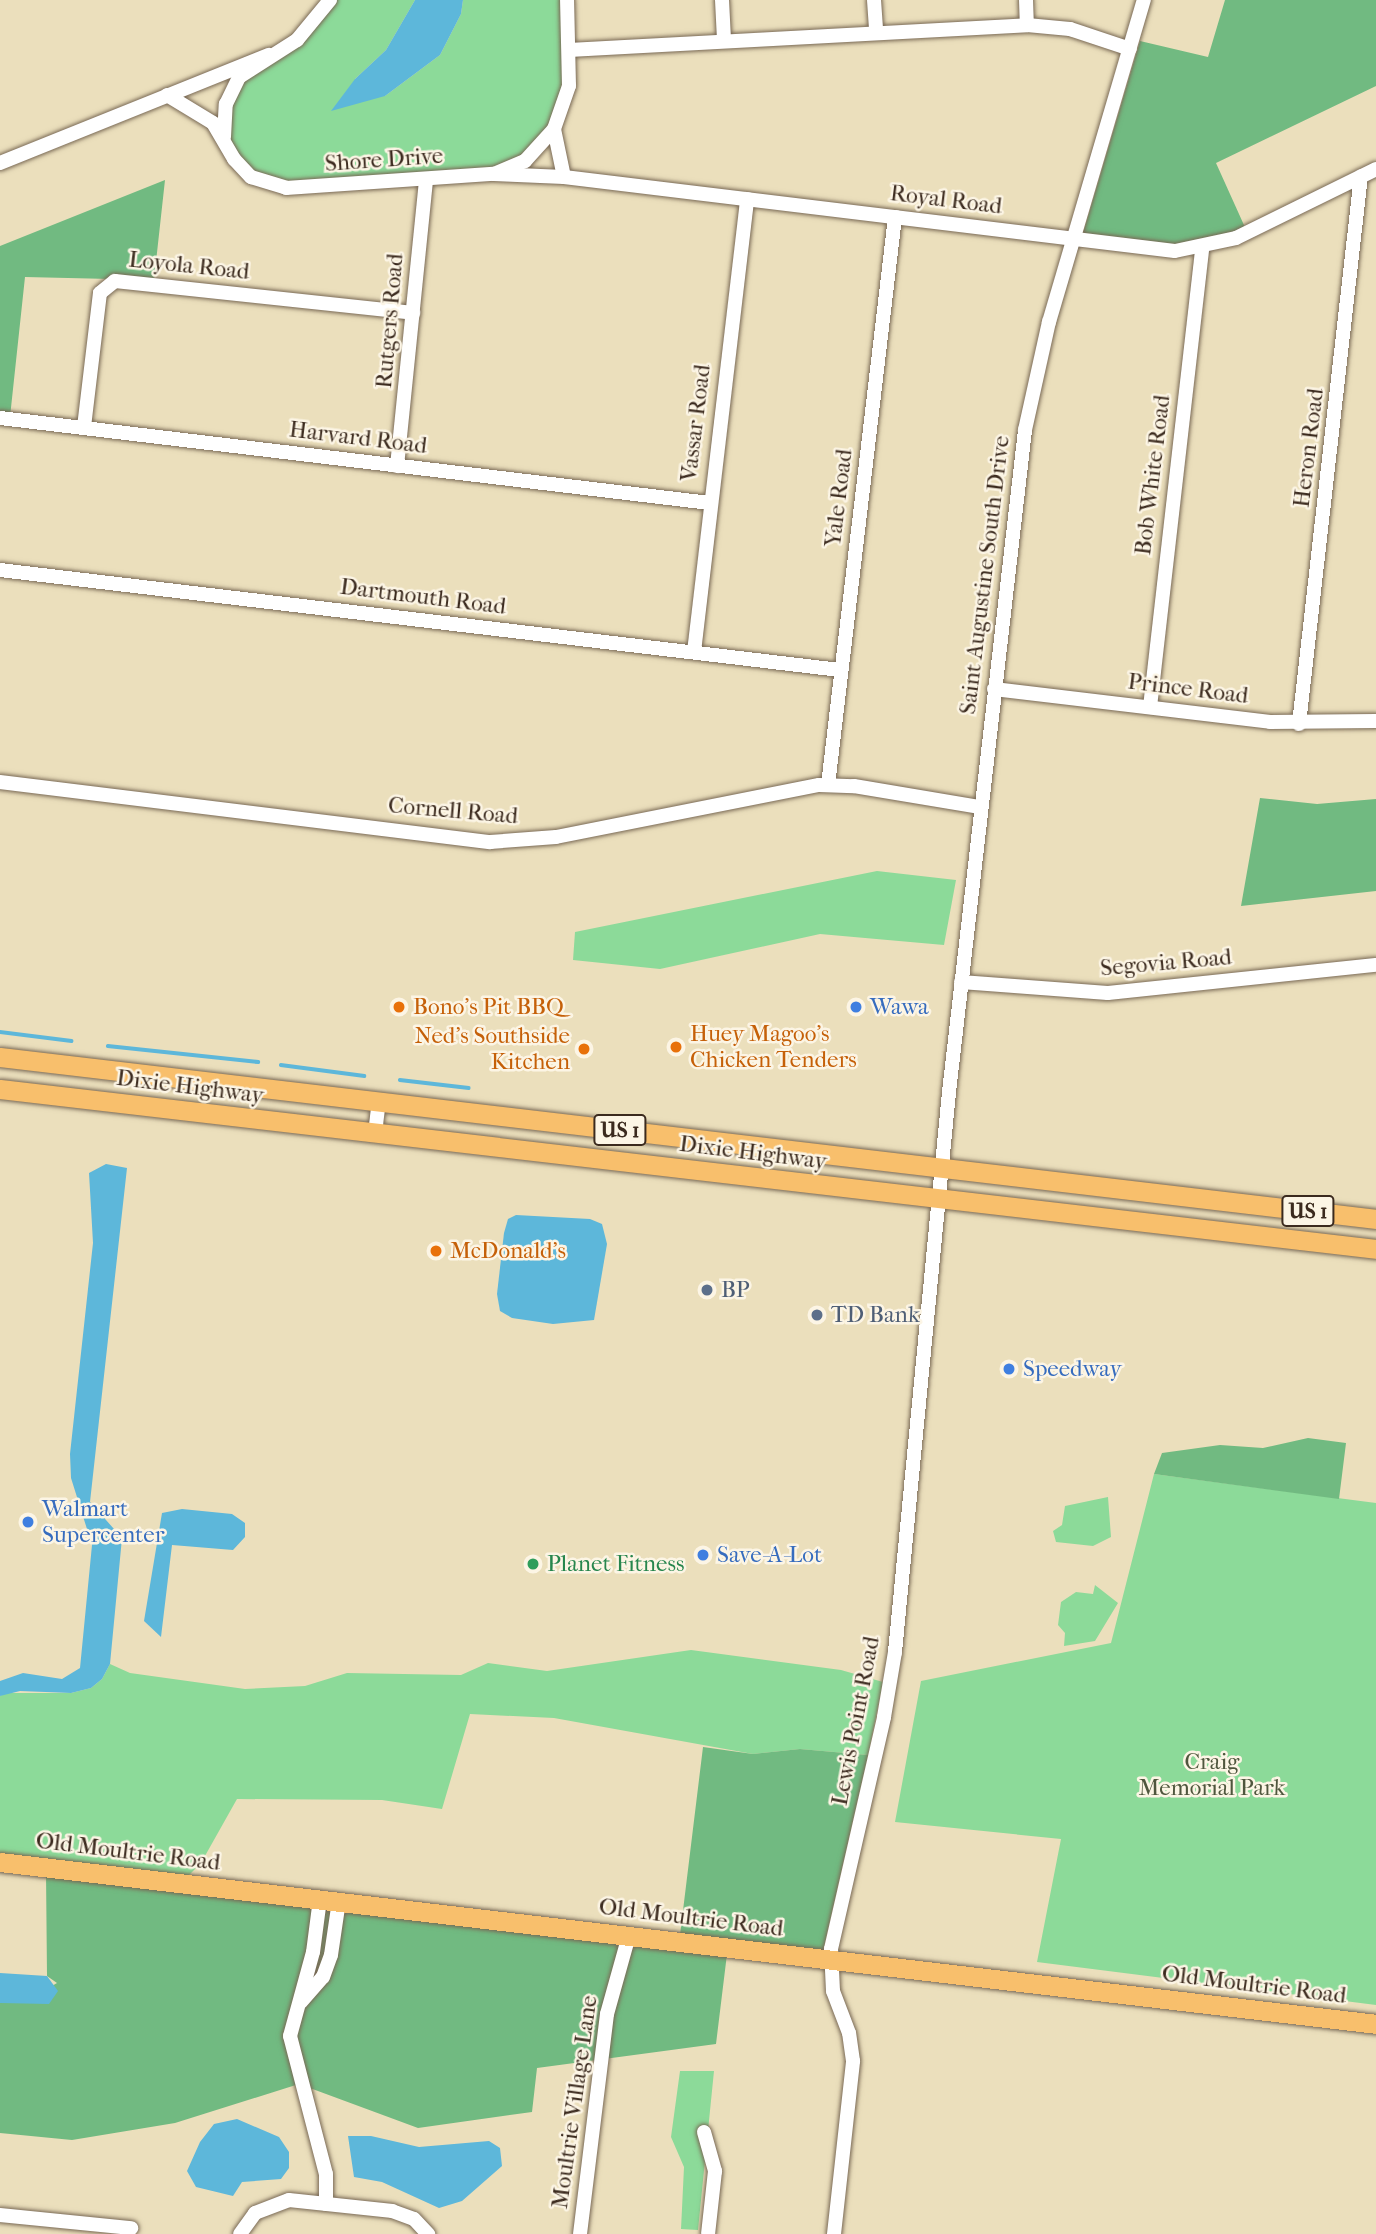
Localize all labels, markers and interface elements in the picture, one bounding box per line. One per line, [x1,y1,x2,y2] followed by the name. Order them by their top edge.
[324,142,444,178] street label: Shore Drive
[889,179,1003,221] street label: Royal Road
[127,246,251,286] street label: Loyola Road
[370,252,410,390] street label: Rutgers Road
[675,363,717,483] street label: Vassar Road
[1288,387,1330,509] street label: Heron Road
[1129,393,1177,557] street label: Bob White Road
[287,416,429,460] street label: Harvard Road
[954,434,1016,716] street label: Saint Augustine South Drive
[819,448,859,548] street label: Yale Road
[338,573,508,621] street label: Dartmouth Road
[1126,668,1250,710] street label: Prince Road
[387,792,519,830] street label: Cornell Road
[1099,944,1233,982] street label: Segovia Road
[413,993,564,1021] place label: Bono's Pit BBQ
[870,993,929,1021] place label: Wawa
[391,999,407,1015] marker: Bono's Pit BBQ
[848,999,864,1015] marker: Wawa
[690,1020,857,1074] place label: Huey Magoo's Chicken Tenders
[414,1022,570,1076] place label: Ned's Southside Kitchen
[668,1039,684,1055] marker: Huey Magoo's Chicken Tenders
[576,1041,592,1057] marker: Ned's Southside Kitchen
[115,1064,265,1110] street label: Dixie Highway
[592,1112,648,1148] road number: US 1
[678,1130,828,1176] street label: Dixie Highway
[1280,1194,1336,1228] road number: US 1
[450,1237,566,1265] place label: McDonald's
[428,1243,444,1259] marker: McDonald's
[721,1276,750,1304] place label: BP
[699,1282,715,1298] marker: BP
[831,1301,920,1329] place label: TD Bank
[809,1307,825,1323] marker: TD Bank
[1023,1355,1122,1383] place label: Speedway
[1001,1361,1017,1377] marker: Speedway
[42,1495,164,1549] place label: Walmart Supercenter
[20,1514,36,1530] marker: Walmart Supercenter
[717,1541,822,1569] place label: Save-A-Lot
[695,1547,711,1563] marker: Save-A-Lot
[547,1550,684,1578] place label: Planet Fitness
[525,1556,541,1572] marker: Planet Fitness
[826,1634,886,1808] street label: Lewis Point Road
[1139,1748,1285,1802] park label: Craig Memorial Park
[34,1827,222,1877] street label: Old Moultrie Road
[597,1893,785,1943] street label: Old Moultrie Road
[1160,1960,1348,2010] street label: Old Moultrie Road
[546,1994,604,2210] street label: Moultrie Village Lane

